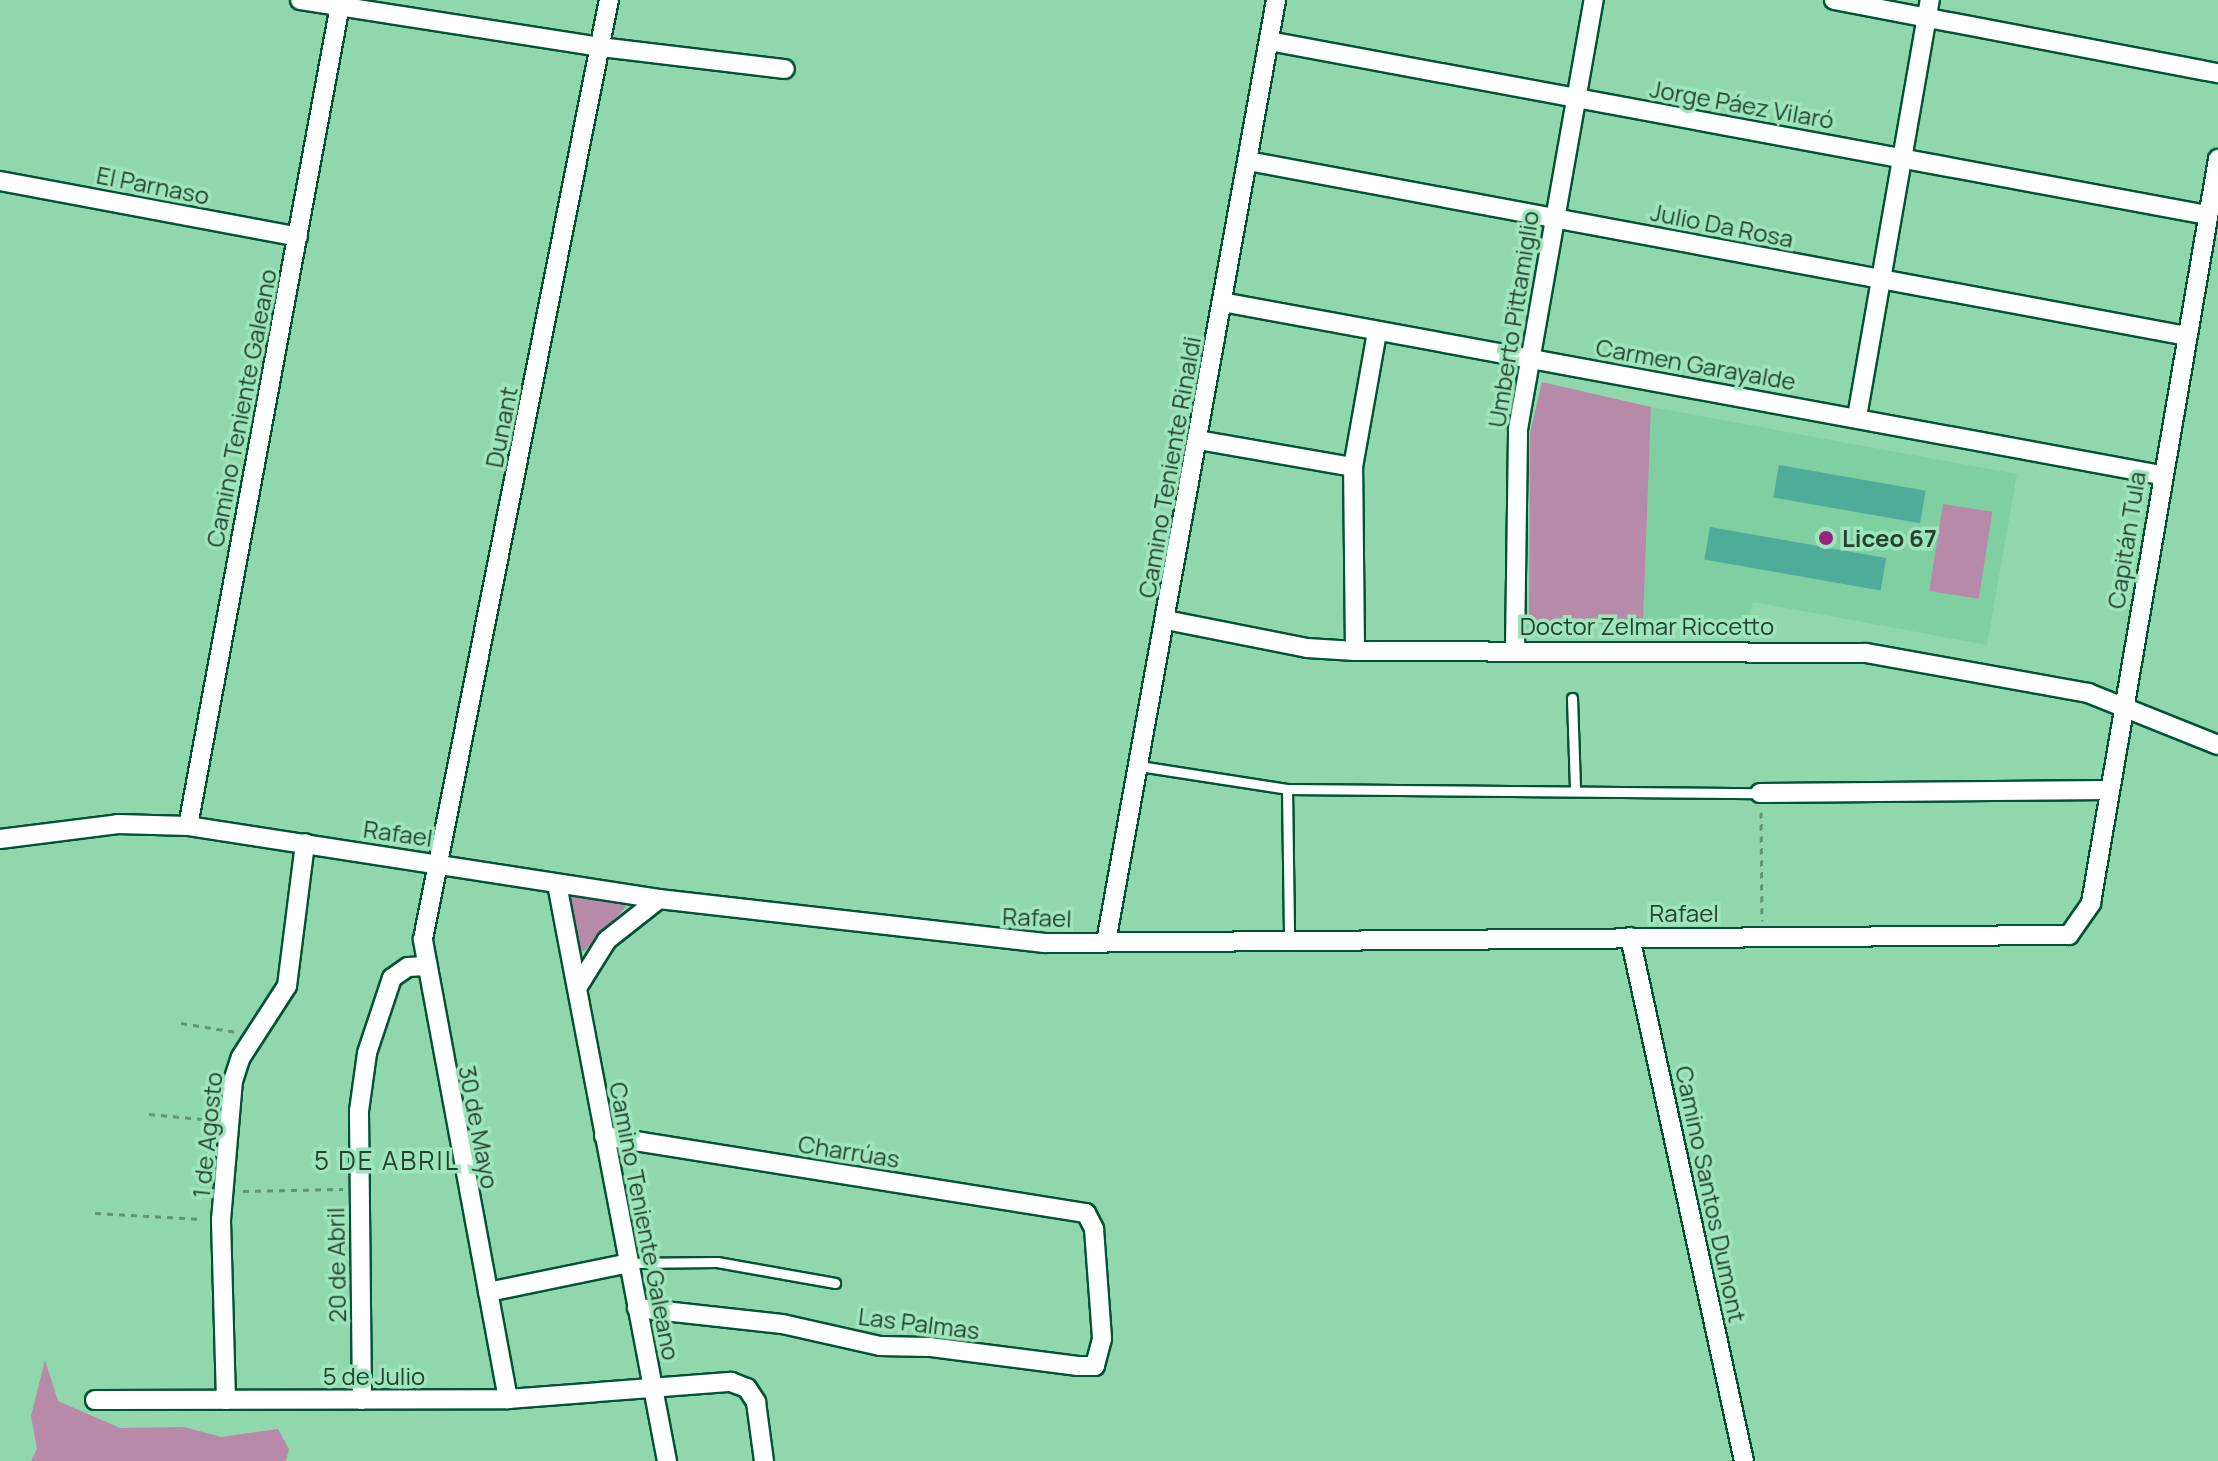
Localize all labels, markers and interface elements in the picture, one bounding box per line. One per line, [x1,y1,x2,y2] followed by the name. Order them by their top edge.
[1648,74,1836,134] street label: Jorge Páez Vilaró
[94,160,212,210] street label: El Parnaso
[1648,197,1796,253] street label: Julio Da Rosa
[1482,209,1544,429] street label: Umberto Pittamiglio
[200,266,282,550] street label: Camino Teniente Galeano
[1594,332,1798,396] street label: Carmen Garayalde
[1132,334,1206,600] street label: Camino Teniente Rinaldi
[479,384,523,470] street label: Dunant
[2101,469,2151,611] street label: Capitán Tula
[1842,524,1937,552] place label: Liceo 67
[1817,529,1835,547] marker: Liceo 67
[1520,612,1774,640] street label: Doctor Zelmar Riccetto
[362,814,434,852] street label: Rafael
[1649,899,1719,927] street label: Rafael
[1002,901,1072,933] street label: Rafael
[453,1063,505,1191] street label: 30 de Mayo
[1670,1063,1752,1325] street label: Camino Santos Dumont
[186,1071,228,1199] street label: 1 de Agosto
[604,1079,686,1363] street label: Camino Teniente Galeano
[796,1129,902,1173] street label: Charrúas
[314,1145,460,1177] district label: 5 DE ABRIL
[321,1207,351,1323] street label: 20 de Abril
[857,1301,981,1345] street label: Las Palmas
[323,1362,425,1390] street label: 5 de Julio

